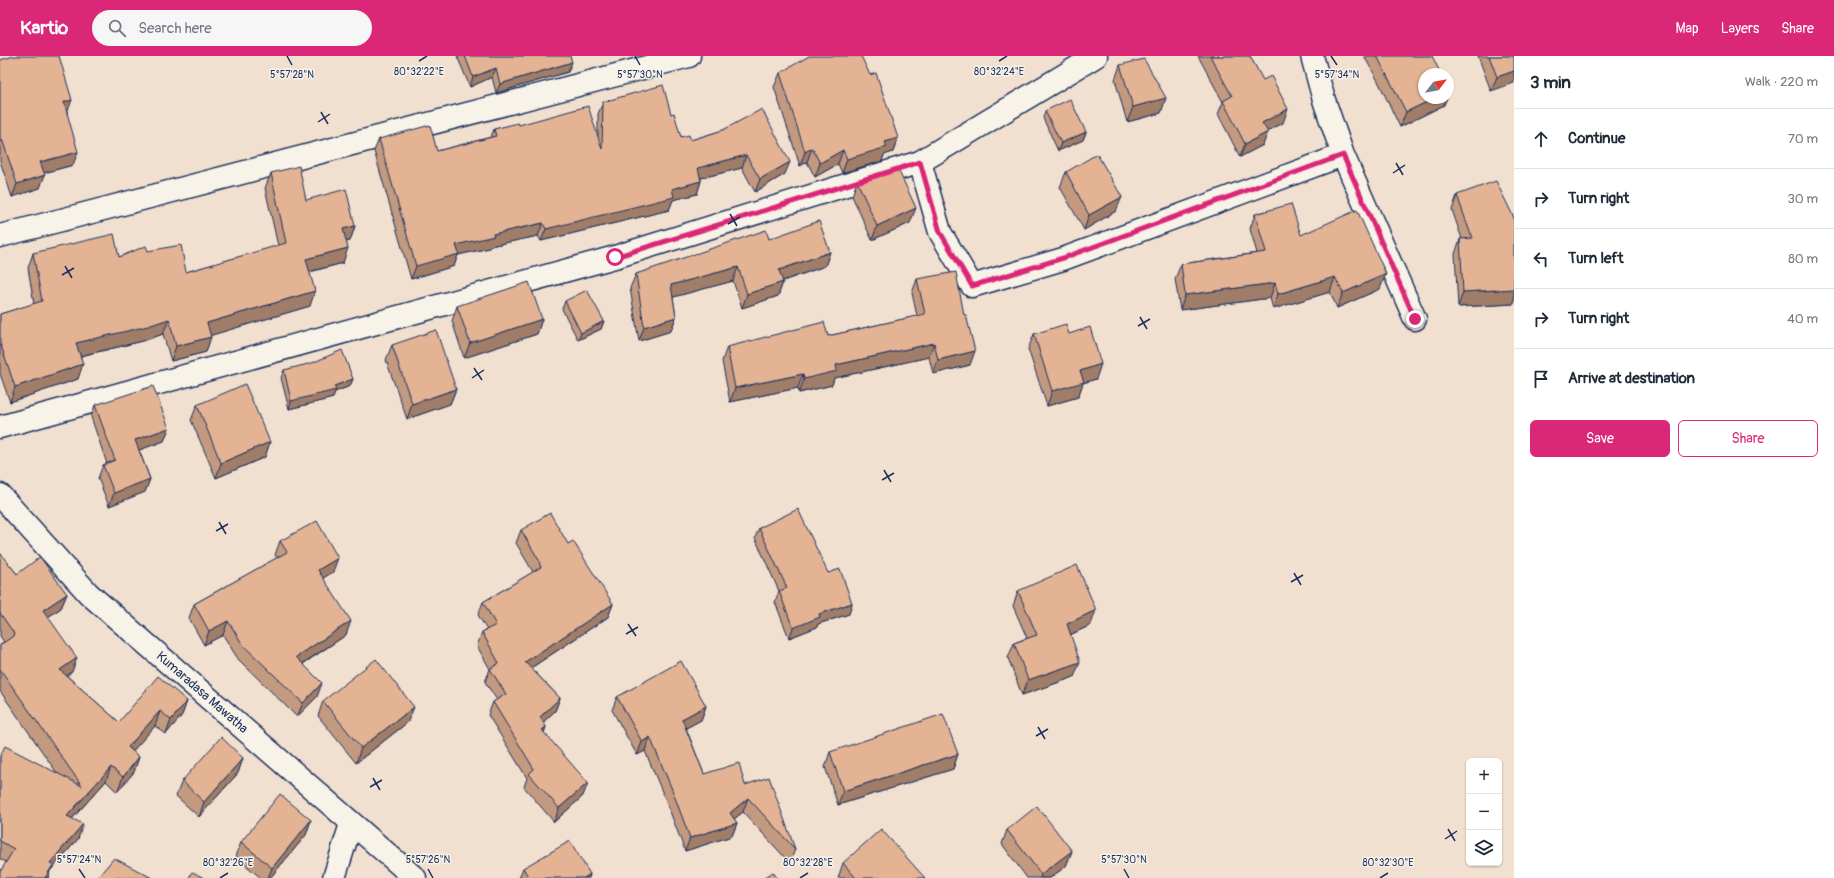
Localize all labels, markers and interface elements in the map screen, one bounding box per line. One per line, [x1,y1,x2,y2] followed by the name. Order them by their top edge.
[92,10,372,46] search box
[20,16,68,40] text: Kartio
[106,17,128,39] icon: search
[138,19,212,38] text: Search here
[1676,20,1699,37] text: Map
[1721,20,1759,37] text: Layers
[1781,20,1814,37] text: Share
[394,66,444,78] text: 80°32'22"E
[974,66,1024,78] text: 80°32'24"E
[1418,68,1454,104] north arrow
[270,69,314,81] text: 5°57'28"N
[617,69,663,81] text: 5°57'30"N
[1315,69,1360,81] text: 5°57'34"N
[1530,72,1571,93] text: 3 min
[1745,74,1818,90] text: Walk · 220 m
[1530,128,1552,150] icon: ahead
[1568,129,1626,148] text: Continue
[1788,131,1818,147] text: 70 m
[1530,188,1552,210] icon: right
[1568,189,1629,208] text: Turn right
[1788,191,1818,207] text: 30 m
[606,248,624,266] route start
[1530,248,1552,270] icon: left
[1568,249,1624,268] text: Turn left
[1788,251,1818,267] text: 80 m
[1530,308,1552,330] icon: right
[1568,309,1629,328] text: Turn right
[1406,310,1424,328] route end
[1787,311,1818,327] text: 40 m
[1530,368,1552,390] icon: arrive
[1568,369,1695,388] text: Arrive at destination
[1530,420,1670,457] button: Save
[1678,420,1818,457] button: Share
[153,648,251,737] street label: Kumaradasa Mawatha
[1466,758,1502,866] map controls
[1466,758,1502,794] button: +
[1466,794,1502,830] button: −
[1466,830,1502,866] button: layers
[57,854,102,866] text: 5°57'24"N
[406,854,451,866] text: 5°57'26"N
[1101,854,1147,866] text: 5°57'30"N
[203,857,253,869] text: 80°32'26"E
[783,857,833,869] text: 80°32'28"E
[1362,857,1414,869] text: 80°32'30"E

